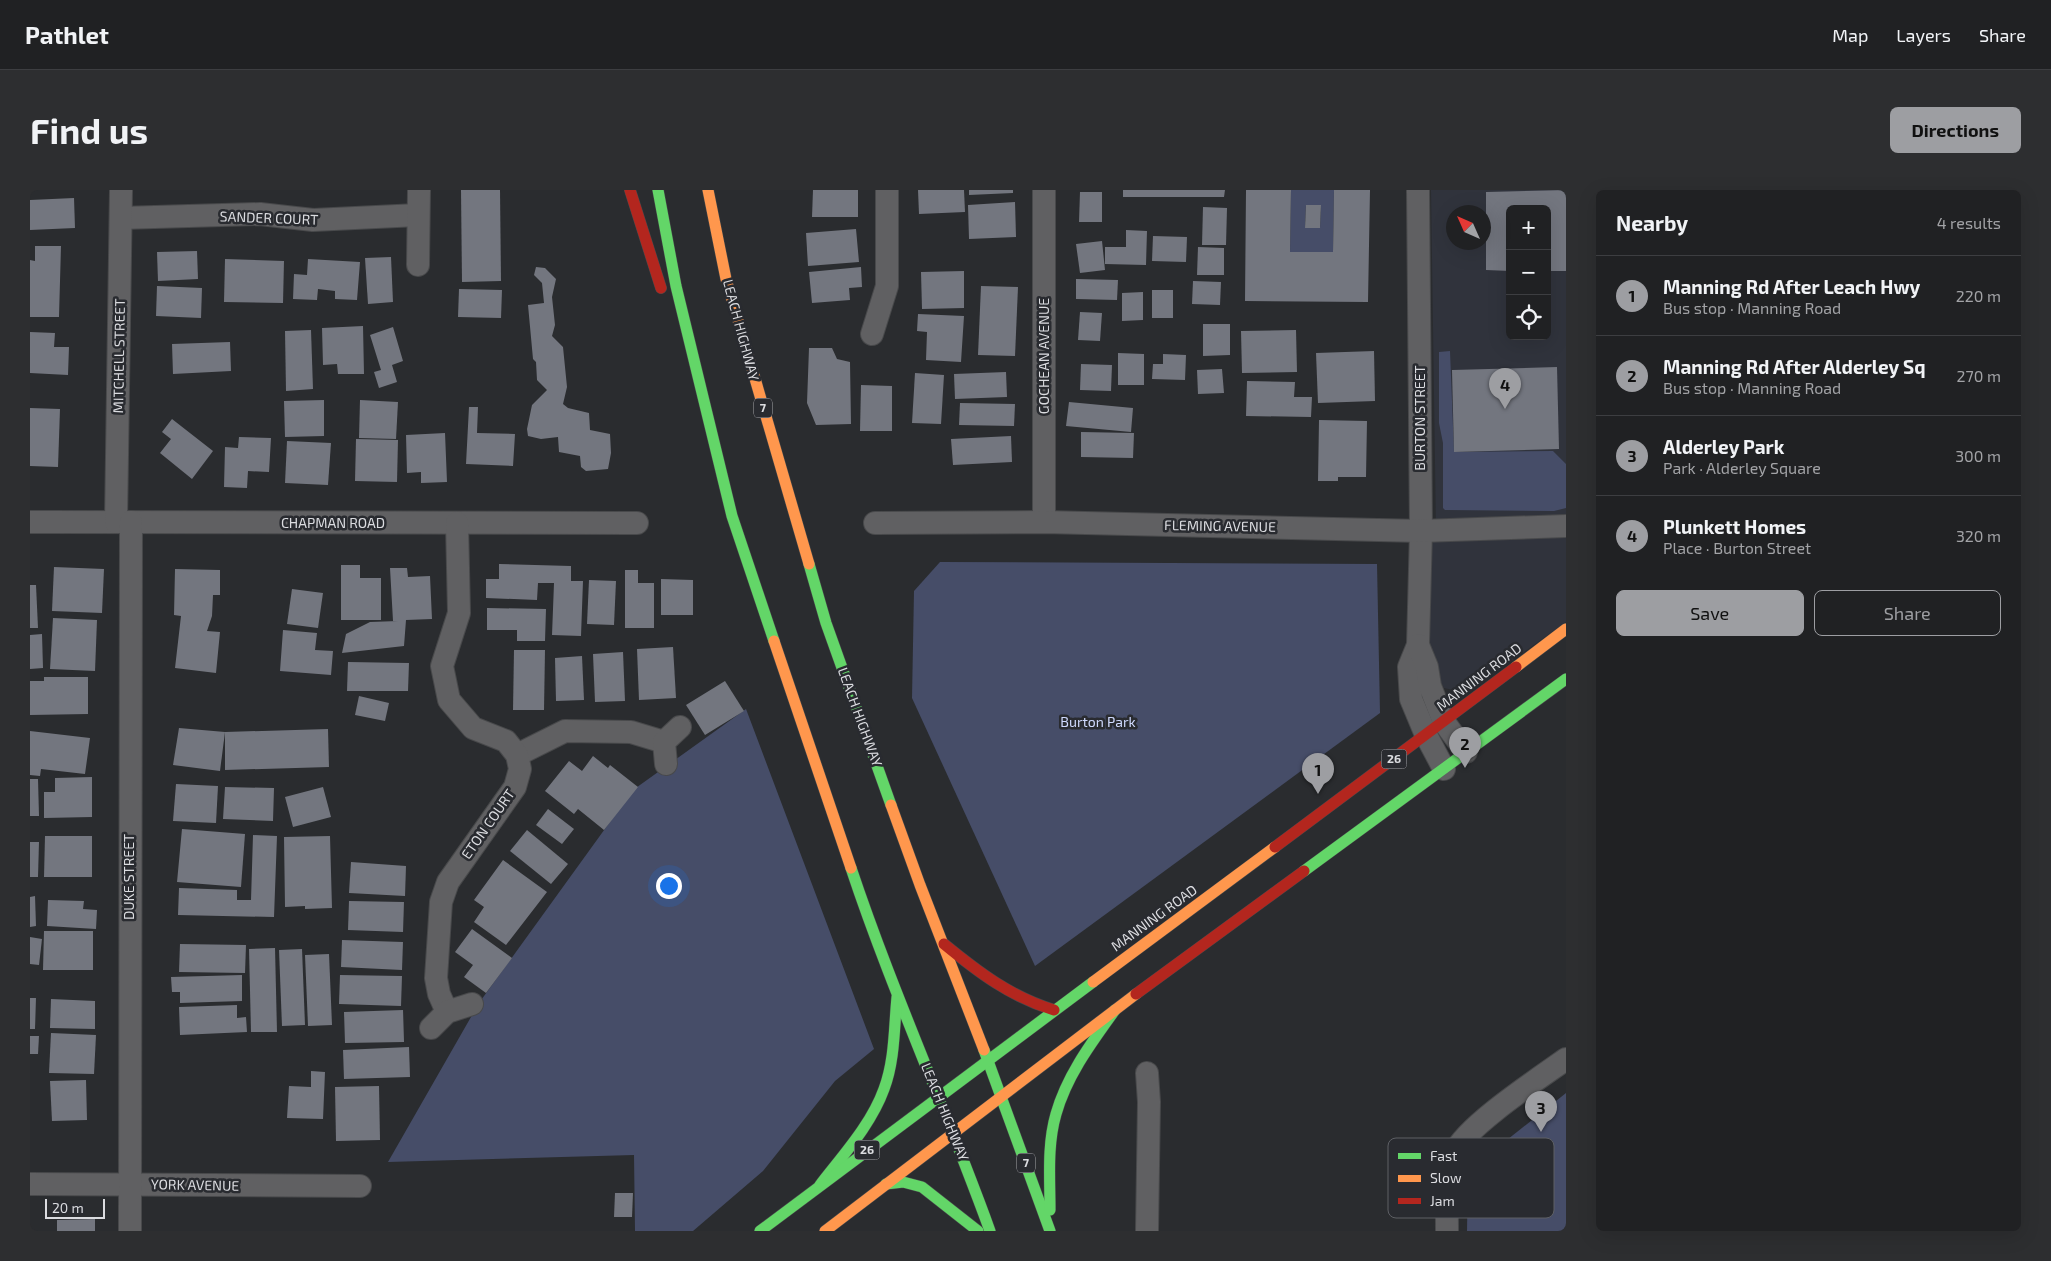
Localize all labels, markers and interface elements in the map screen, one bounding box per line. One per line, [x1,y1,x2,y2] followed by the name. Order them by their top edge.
[25,20,109,49] text: Pathlet
[1832,24,1868,46] text: Map
[1896,24,1951,46] text: Layers
[1979,24,2026,46] text: Share
[1890,107,2021,153] button: Directions
[30,109,148,151] text: Find us
[1446,205,1491,250] north arrow
[1506,205,1551,340] map controls
[1506,205,1551,250] button: +
[220,207,319,228] street label: SANDER COURT
[1616,210,1688,235] text: Nearby
[1937,213,2001,232] text: 4 results
[1506,250,1551,295] button: −
[1663,275,1920,298] text: Manning Rd After Leach Hwy
[720,277,763,382] street label: LEACH HIGHWAY
[1629,286,1635,305] text: 1
[1956,286,2001,305] text: 220 m
[1506,295,1551,340] button: locate
[1035,298,1052,414] street label: GOCHEAN AVENUE
[1663,298,1841,317] text: Bus stop · Manning Road
[109,299,128,413] street label: MITCHELL STREET
[1663,355,1925,378] text: Manning Rd After Alderley Sq
[1411,365,1428,471] street label: BURTON STREET
[1627,366,1637,385] text: 2
[1957,366,2001,385] text: 270 m
[1489,368,1521,409] pin: 4
[1663,378,1841,397] text: Bus stop · Manning Road
[754,398,772,418] road number: 7
[1663,435,1784,458] text: Alderley Park
[1627,446,1637,465] text: 3
[1955,446,2001,465] text: 300 m
[1663,458,1821,477] text: Park · Alderley Square
[281,514,385,531] street label: CHAPMAN ROAD
[1663,515,1806,538] text: Plunkett Homes
[1164,516,1276,535] street label: FLEMING AVENUE
[1627,526,1637,545] text: 4
[1956,526,2001,545] text: 320 m
[1663,538,1811,557] text: Place · Burton Street
[1616,590,1804,636] button: Save
[1814,590,2001,636] button: Share
[1433,639,1525,714] street label: MANNING ROAD
[835,665,886,769] street label: LEACH HIGHWAY
[1060,713,1136,730] park label: Burton Park
[1449,727,1481,768] pin: 2
[1382,750,1406,768] road number: 26
[1302,753,1334,794] pin: 1
[457,786,518,862] street label: ETON COURT
[120,834,137,920] street label: DUKE STREET
[656,873,682,899] your location
[1107,881,1200,954] street label: MANNING ROAD
[918,1060,973,1163] street label: LEACH HIGHWAY
[1525,1091,1557,1132] pin: 3
[1388,1138,1554,1218] legend
[854,1140,880,1160] road number: 26
[1430,1147,1457,1164] text: Fast
[1017,1154,1035,1172] road number: 7
[1430,1169,1462,1186] text: Slow
[151,1175,239,1194] street label: YORK AVENUE
[1430,1192,1455,1209] text: Jam
[45,1196,105,1219] scale bar
[52,1199,84,1216] text: 20 m

